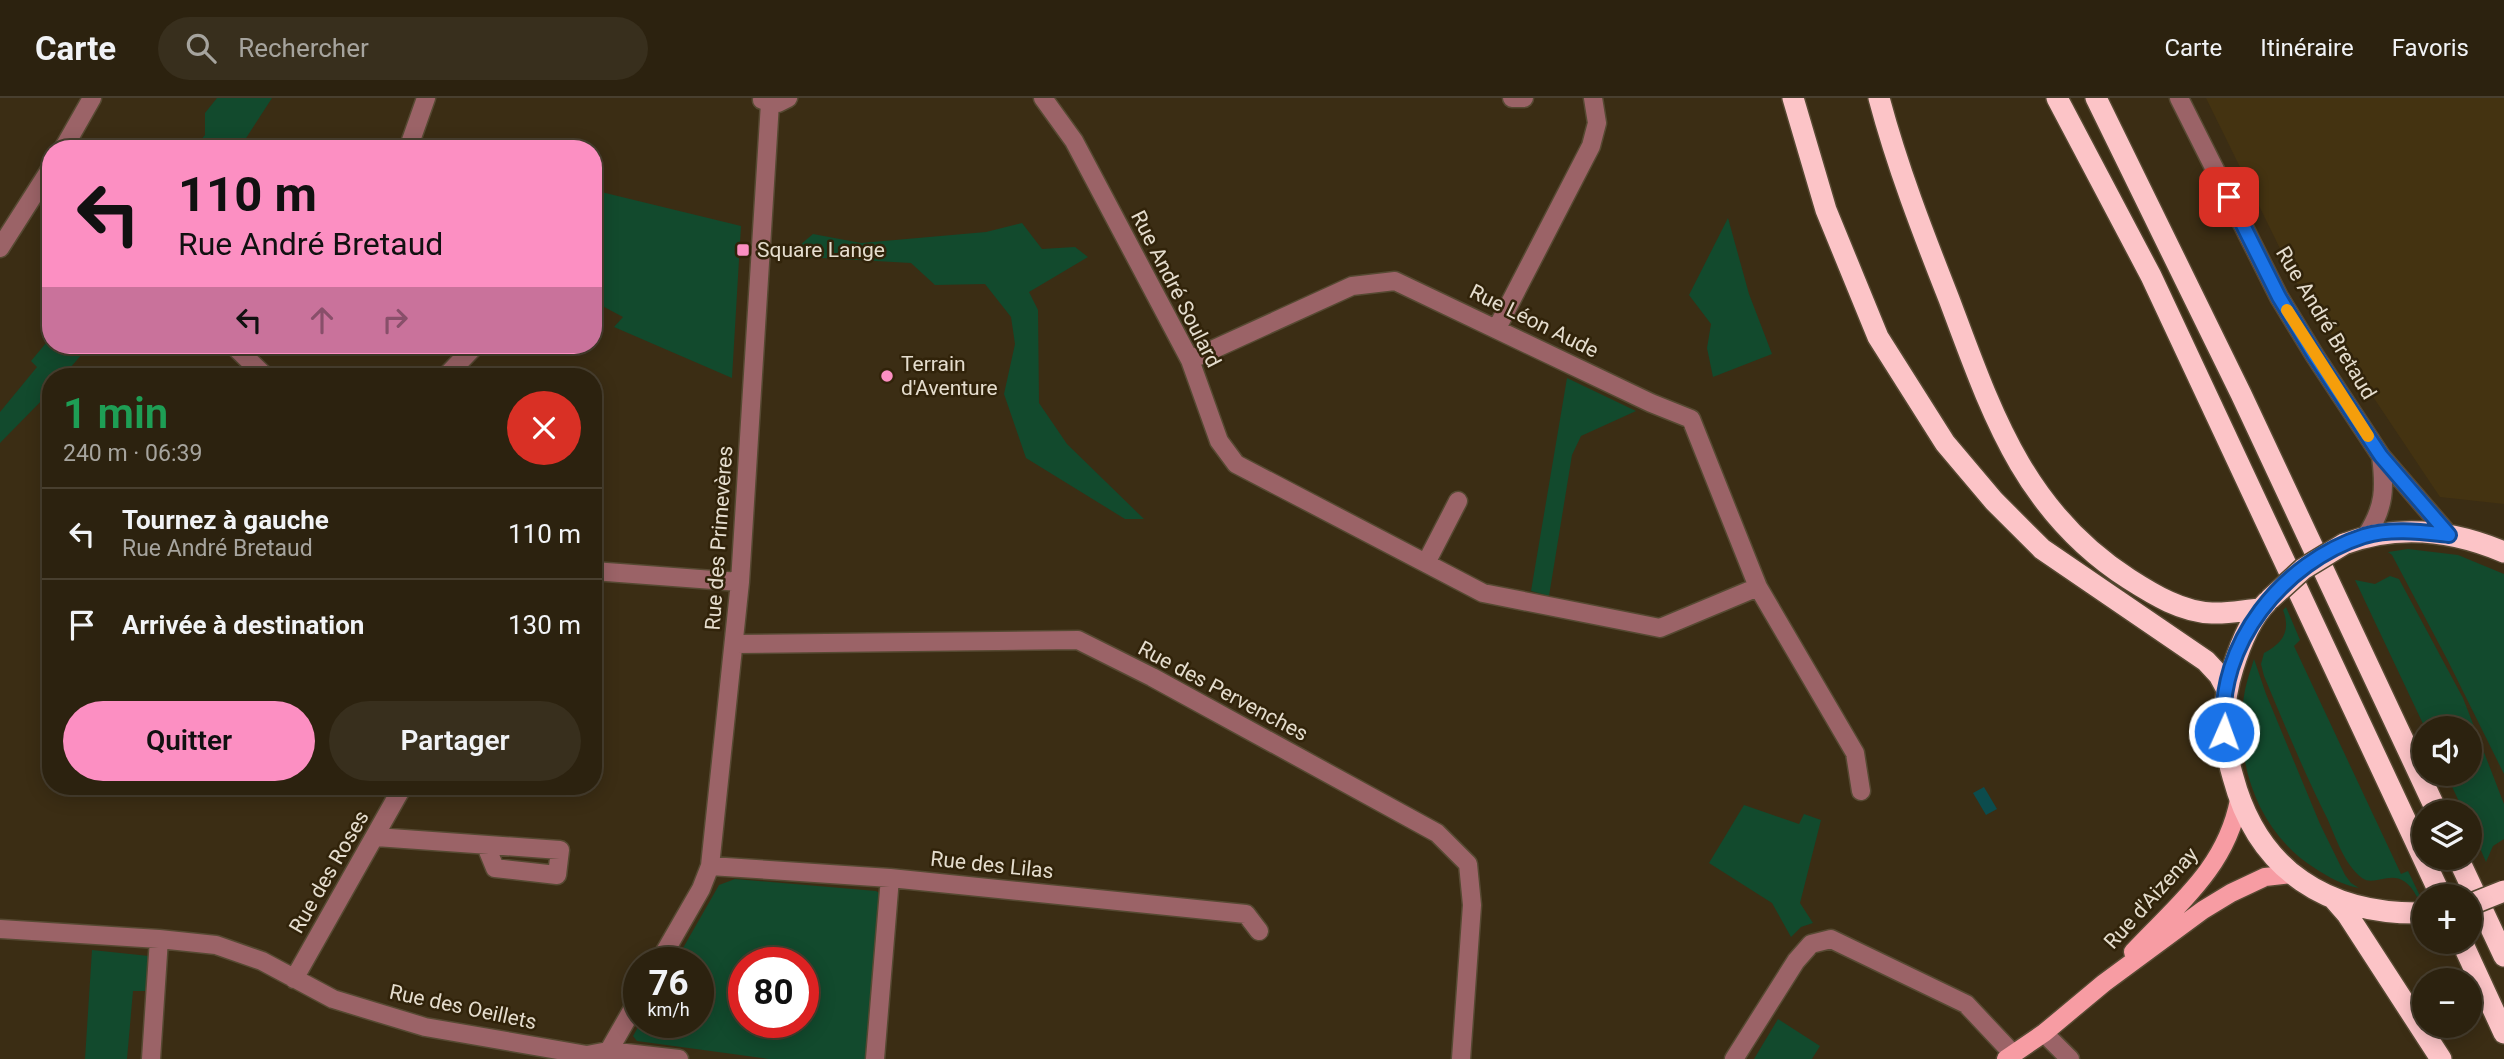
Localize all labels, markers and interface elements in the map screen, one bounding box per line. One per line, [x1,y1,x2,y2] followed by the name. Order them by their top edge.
[158,17,648,80] search box
[35,29,116,68] text: Carte
[182,29,220,67] icon: search
[238,33,369,63] text: Rechercher
[2164,34,2222,62] text: Carte
[2260,34,2354,62] text: Itinéraire
[2392,34,2469,62] text: Favoris
[178,166,317,223] text: 110 m
[2199,167,2259,227] pin
[63,168,154,259] icon: left
[2210,178,2248,216] icon: arrive
[1126,207,1226,371] street label: Rue André Soulard
[178,225,443,263] text: Rue André Bretaud
[757,238,885,262] place label: Square Lange
[735,242,751,258] marker: Square Lange
[2271,242,2381,404] street label: Rue André Bretaud
[1466,279,1602,363] street label: Rue Léon Aude
[230,301,268,339] icon: left
[303,301,341,339] icon: ahead
[376,301,414,339] icon: right
[901,352,998,400] place label: Terrain d'Aventure
[879,368,895,384] marker: Terrain d'Aventure
[63,389,168,438] text: 1 min
[507,391,581,465] button: close
[63,440,202,467] text: 240 m · 06:39
[701,445,737,631] street label: Rue des Primevères
[122,505,329,535] text: Tournez à gauche
[63,515,101,553] icon: left
[508,519,581,549] text: 110 m
[122,535,313,562] text: Rue André Bretaud
[63,606,101,644] icon: arrive
[122,610,364,640] text: Arrivée à destination
[508,610,581,640] text: 130 m
[1134,636,1312,746] street label: Rue des Pervenches
[2187,695,2261,769] position arrow
[63,701,315,781] button: Quitter
[329,701,581,781] button: Partager
[2412,716,2482,1038] map controls
[2412,716,2482,786] button: sound
[2412,800,2482,870] button: layers
[284,806,374,938] street label: Rue des Roses
[2099,842,2203,954] street label: Rue d'Aizenay
[929,847,1055,883] street label: Rue des Lilas
[2412,884,2482,954] button: +
[728,947,819,1038] speed limit sign: 80
[648,963,689,1004] text: 76
[2412,968,2482,1038] button: −
[387,980,539,1034] street label: Rue des Oeillets
[647,999,690,1020] text: km/h

